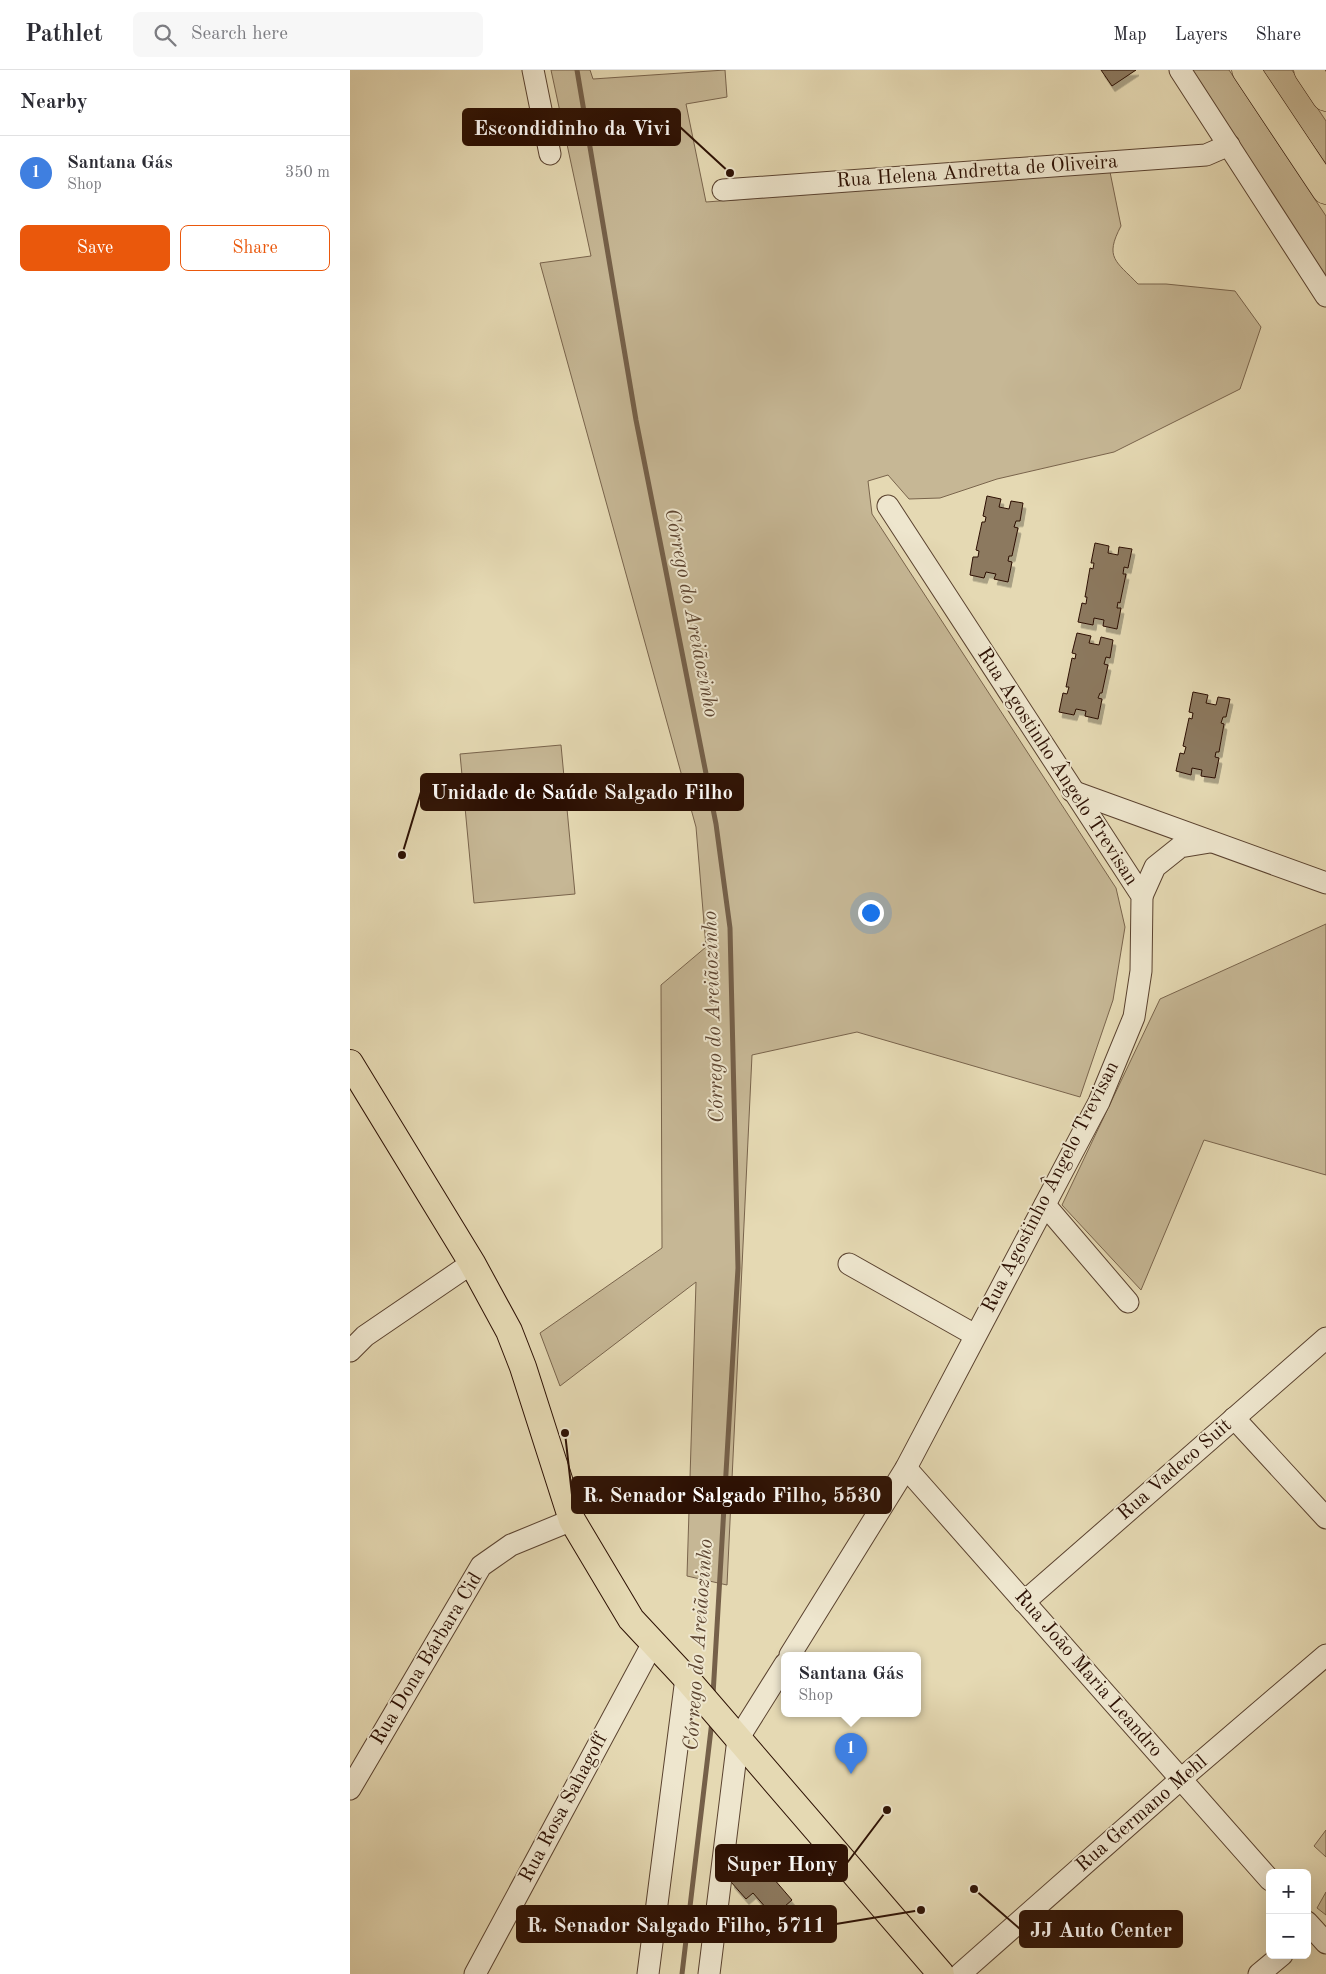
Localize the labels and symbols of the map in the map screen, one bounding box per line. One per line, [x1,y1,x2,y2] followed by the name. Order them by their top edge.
[463,109,680,145] callout: Escondidinho da Vivi
[474,119,670,140] text: Escondidinho da Vivi
[836,152,1119,192] street label: Rua Helena Andretta de Oliveira
[660,507,722,719] water label: Córrego do Areiãozinho
[973,643,1144,890] street label: Rua Agostinho Ângelo Trevisan
[421,774,743,810] callout: Unidade de Saúde Salgado Filho
[431,783,733,804] text: Unidade de Saúde Salgado Filho
[858,900,884,926] your location
[700,910,728,1124] water label: Córrego do Areiãozinho
[976,1057,1123,1316] street label: Rua Agostinho Ângelo Trevisan
[1114,1415,1236,1525] street label: Rua Vadeco Suit
[572,1477,891,1513] callout: R. Senador Salgado Filho, 5530
[582,1486,882,1507] text: R. Senador Salgado Filho, 5530
[681,1538,717,1752] water label: Córrego do Areiãozinho
[368,1569,486,1749] street label: Rua Dona Bárbara Cid
[1010,1587,1166,1761] street label: Rua João Maria Leandro
[516,1729,612,1886] street label: Rua Rosa Sahagoff
[835,1733,867,1774] pin: 1
[1073,1752,1211,1876] street label: Rua Germano Mehl
[716,1845,847,1881] callout: Super Hony
[726,1855,838,1876] text: Super Hony
[517,1906,836,1942] callout: R. Senador Salgado Filho, 5711
[1020,1911,1182,1947] callout: JJ Auto Center
[526,1916,826,1937] text: R. Senador Salgado Filho, 5711
[1030,1921,1172,1942] text: JJ Auto Center

